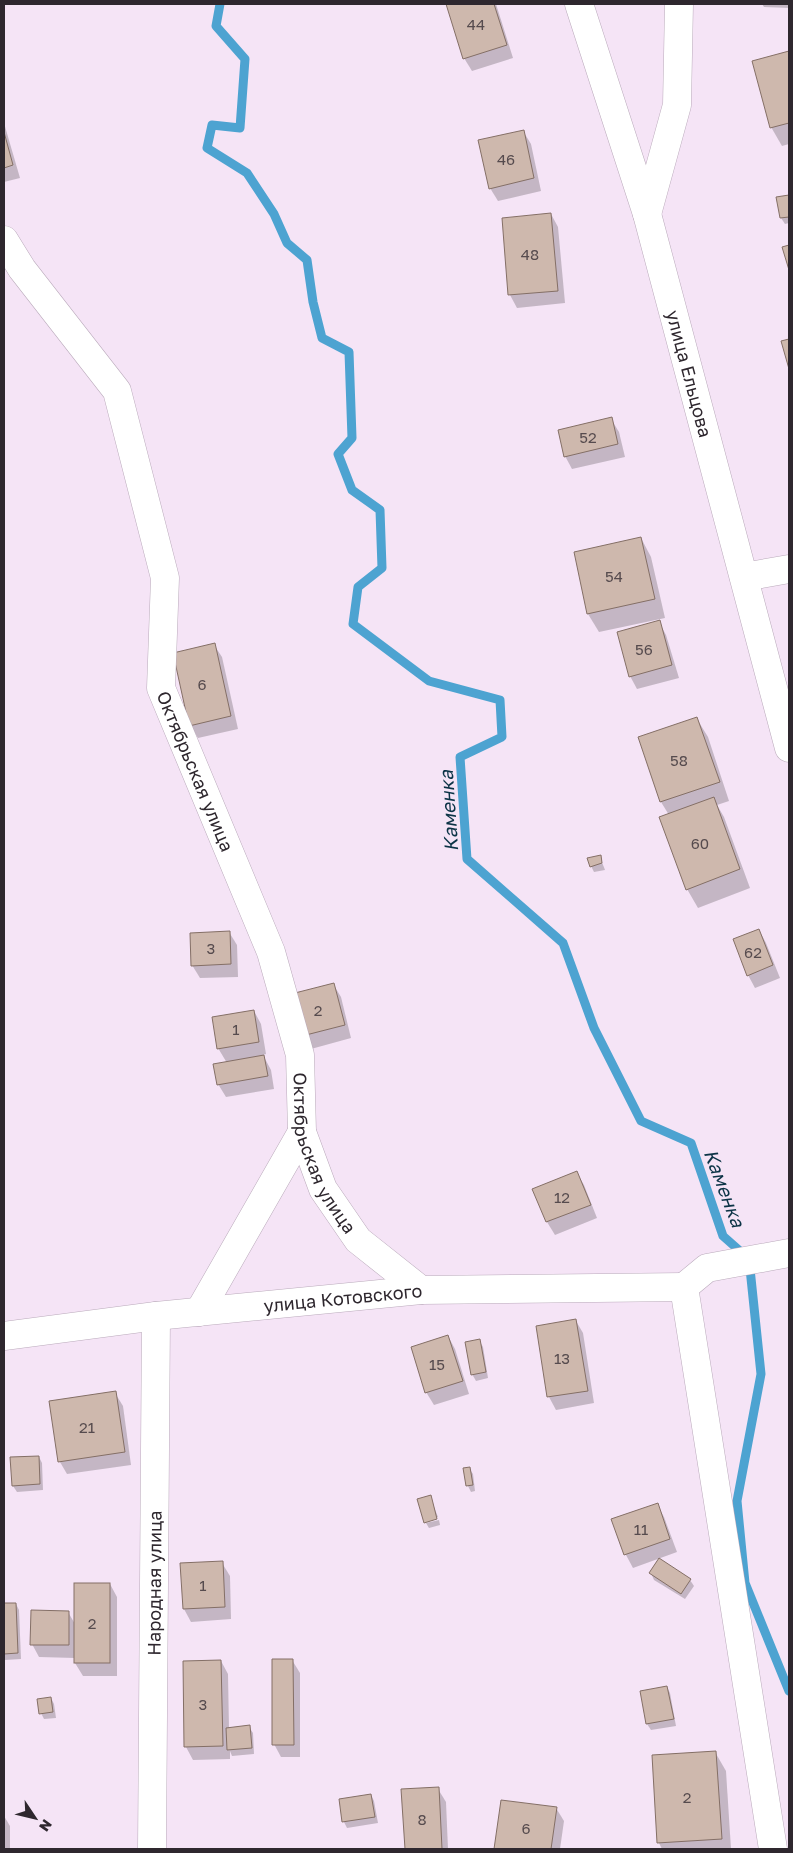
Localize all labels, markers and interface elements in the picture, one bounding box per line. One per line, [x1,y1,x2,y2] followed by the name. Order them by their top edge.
[467,15,485,33] house number: 44
[497,150,515,168] house number: 46
[521,245,539,263] house number: 48
[662,308,717,440] street label: улица Ельцова
[579,428,597,446] house number: 52
[605,567,623,585] house number: 54
[635,640,653,658] house number: 56
[197,675,207,693] house number: 6
[152,688,239,855] street label: Октябрьская улица
[670,751,688,769] house number: 58
[434,768,462,853] water label: Каменка
[691,834,709,852] house number: 60
[207,939,215,957] house number: 3
[744,943,762,961] house number: 62
[314,1001,322,1019] house number: 2
[232,1020,240,1038] house number: 1
[289,1072,361,1237] street label: Октябрьская улица
[700,1146,751,1231] water label: Каменка
[554,1188,570,1206] house number: 12
[262,1279,423,1316] street label: улица Котовского
[554,1349,570,1367] house number: 13
[429,1355,445,1373] house number: 15
[79,1418,95,1436] house number: 21
[142,1510,166,1656] street label: Народная улица
[634,1520,648,1538] house number: 11
[199,1576,207,1594] house number: 1
[88,1614,96,1632] house number: 2
[199,1695,207,1713] house number: 3
[683,1788,691,1806] house number: 2
[10,1793,60,1843] north arrow
[417,1810,427,1828] house number: 8
[36,1817,56,1835] text: N
[521,1819,531,1837] house number: 6

